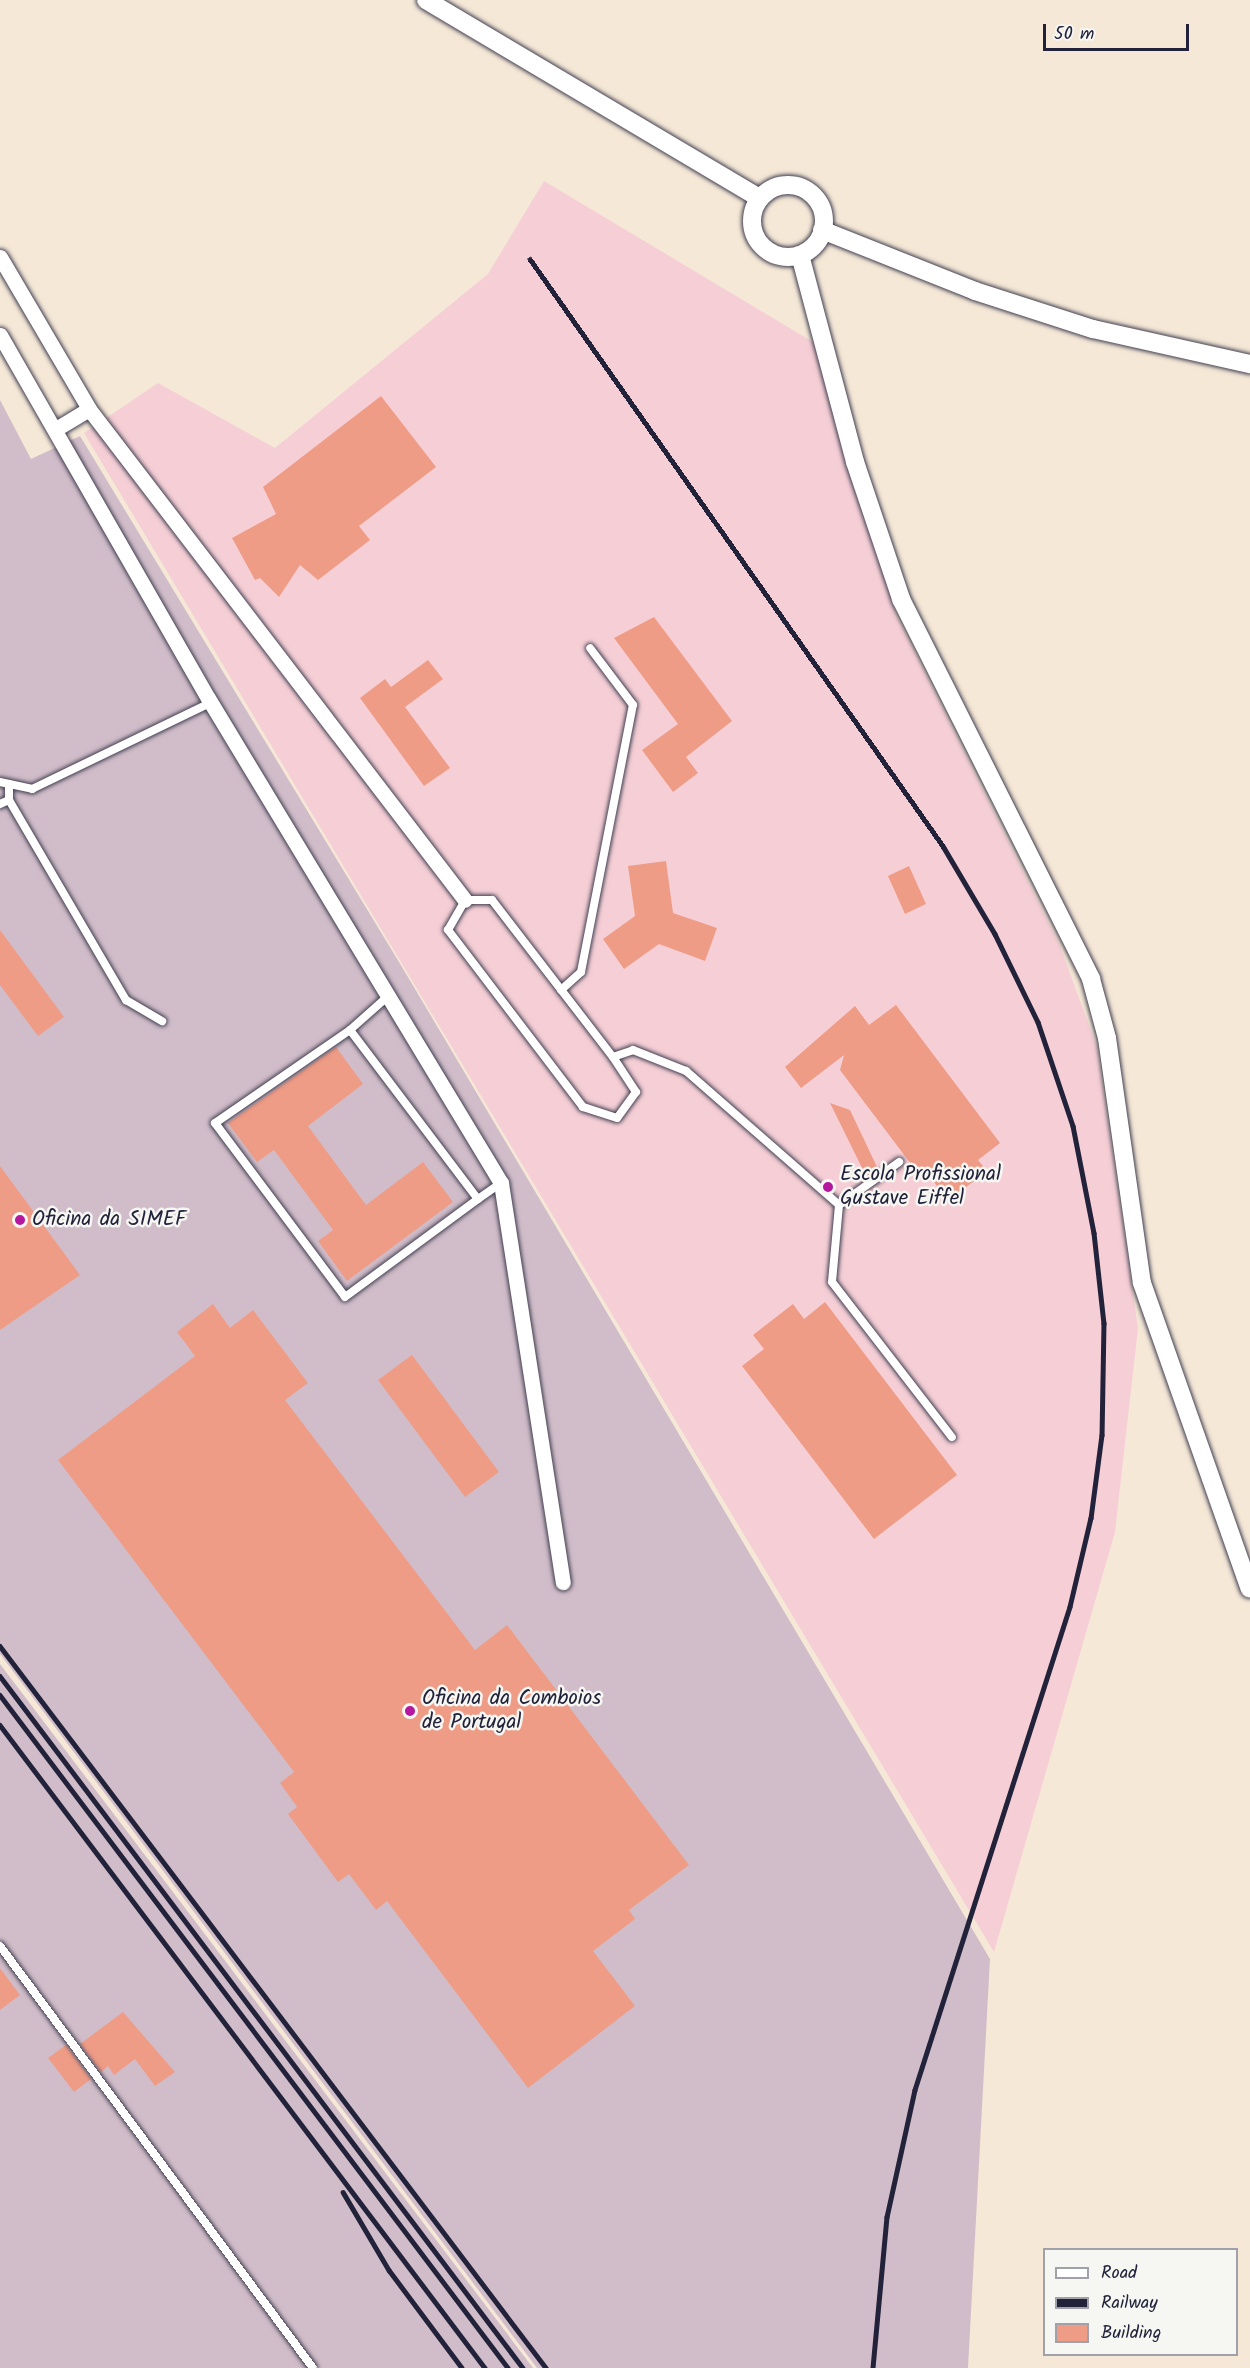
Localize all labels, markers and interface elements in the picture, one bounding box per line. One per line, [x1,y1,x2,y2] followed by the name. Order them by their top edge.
[1046,12,1192,50] scale bar
[1054,20,1094,49] text: 50 m
[840,1162,1001,1212] place label: Escola Profissional Gustave Eiffel
[821,1180,835,1194] marker: Escola Profissional Gustave Eiffel
[32,1207,186,1233] place label: Oficina da SIMEF
[13,1213,27,1227] marker: Oficina da SIMEF
[422,1686,601,1736] place label: Oficina da Comboios de Portugal
[403,1704,417,1718] marker: Oficina da Comboios de Portugal
[1043,2248,1238,2356] legend
[1101,2259,1137,2288] text: Road
[1101,2289,1158,2318] text: Railway
[1101,2319,1161,2348] text: Building

